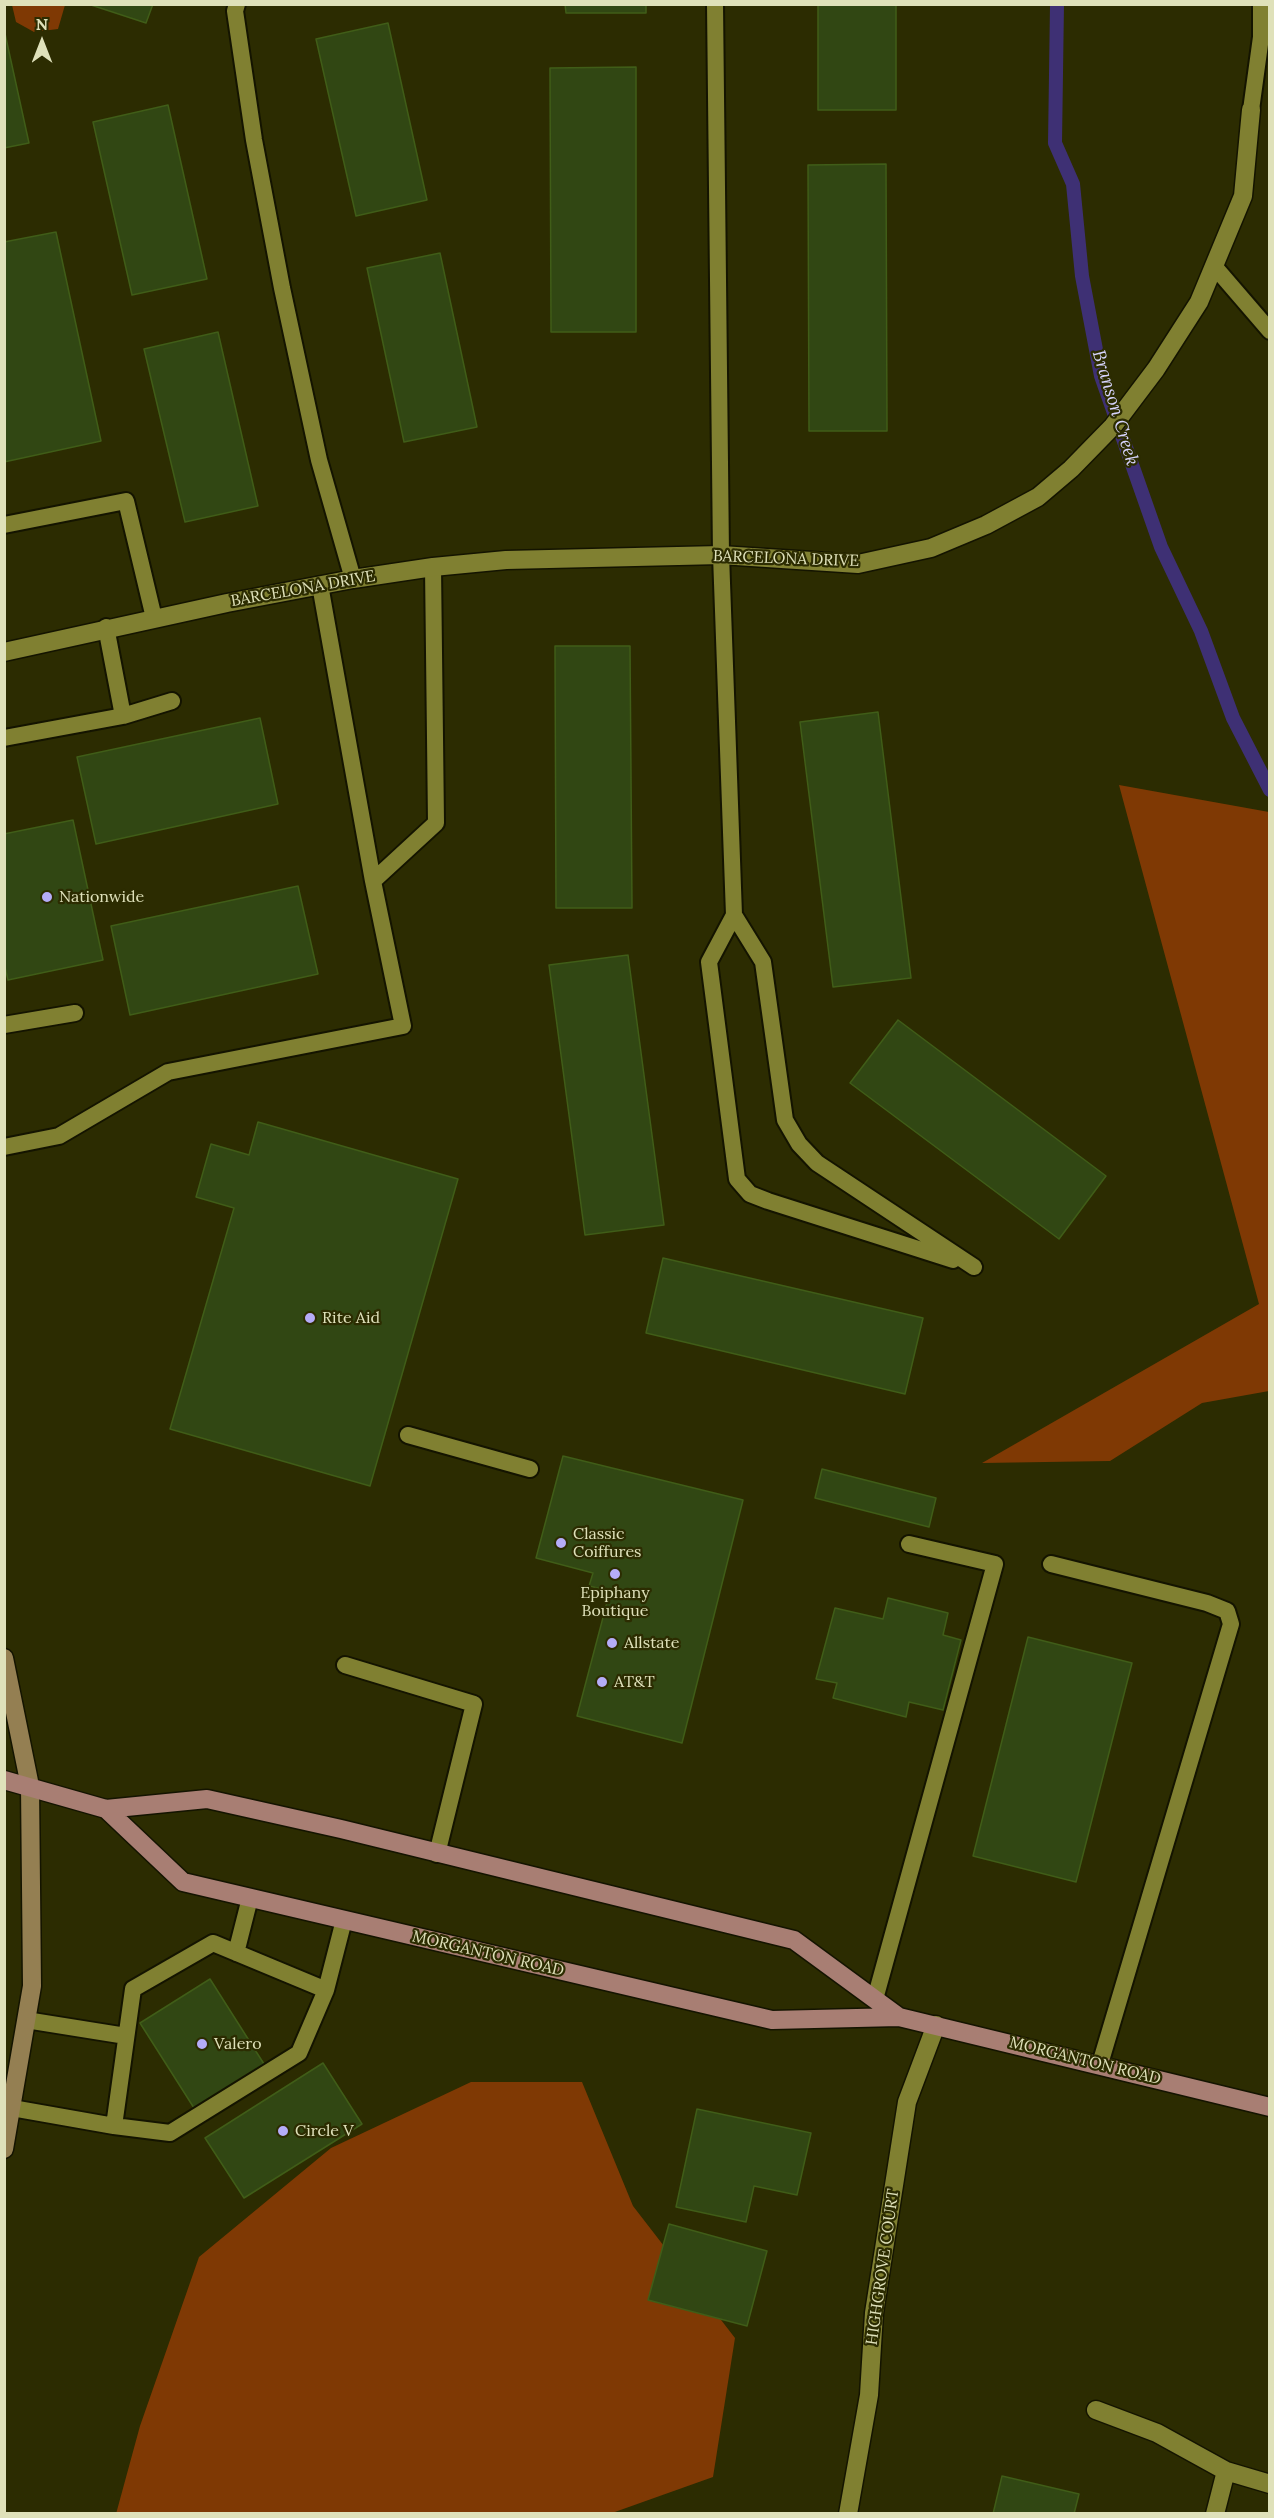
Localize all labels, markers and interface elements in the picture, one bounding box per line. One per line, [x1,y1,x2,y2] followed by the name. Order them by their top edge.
[12,12,72,72] north arrow
[36,14,48,34] text: N
[1087,348,1143,468] water label: Branson Creek
[713,547,859,571] street label: BARCELONA DRIVE
[229,567,377,611] street label: BARCELONA DRIVE
[59,887,144,907] place label: Nationwide
[40,890,54,904] marker: Nationwide
[322,1308,380,1328] place label: Rite Aid
[303,1311,317,1325] marker: Rite Aid
[573,1524,641,1562] place label: Classic Coiffures
[554,1536,568,1550] marker: Classic Coiffures
[608,1567,622,1581] marker: Epiphany Boutique
[580,1583,650,1621] place label: Epiphany Boutique
[624,1633,679,1653] place label: Allstate
[605,1636,619,1650] marker: Allstate
[614,1672,655,1692] place label: AT&T
[595,1675,609,1689] marker: AT&T
[410,1927,566,1981] street label: MORGANTON ROAD
[1007,2033,1163,2089] street label: MORGANTON ROAD
[214,2034,262,2054] place label: Valero
[195,2037,209,2051] marker: Valero
[295,2121,354,2141] place label: Circle V
[276,2124,290,2138] marker: Circle V
[863,2188,903,2346] street label: HIGHGROVE COURT

